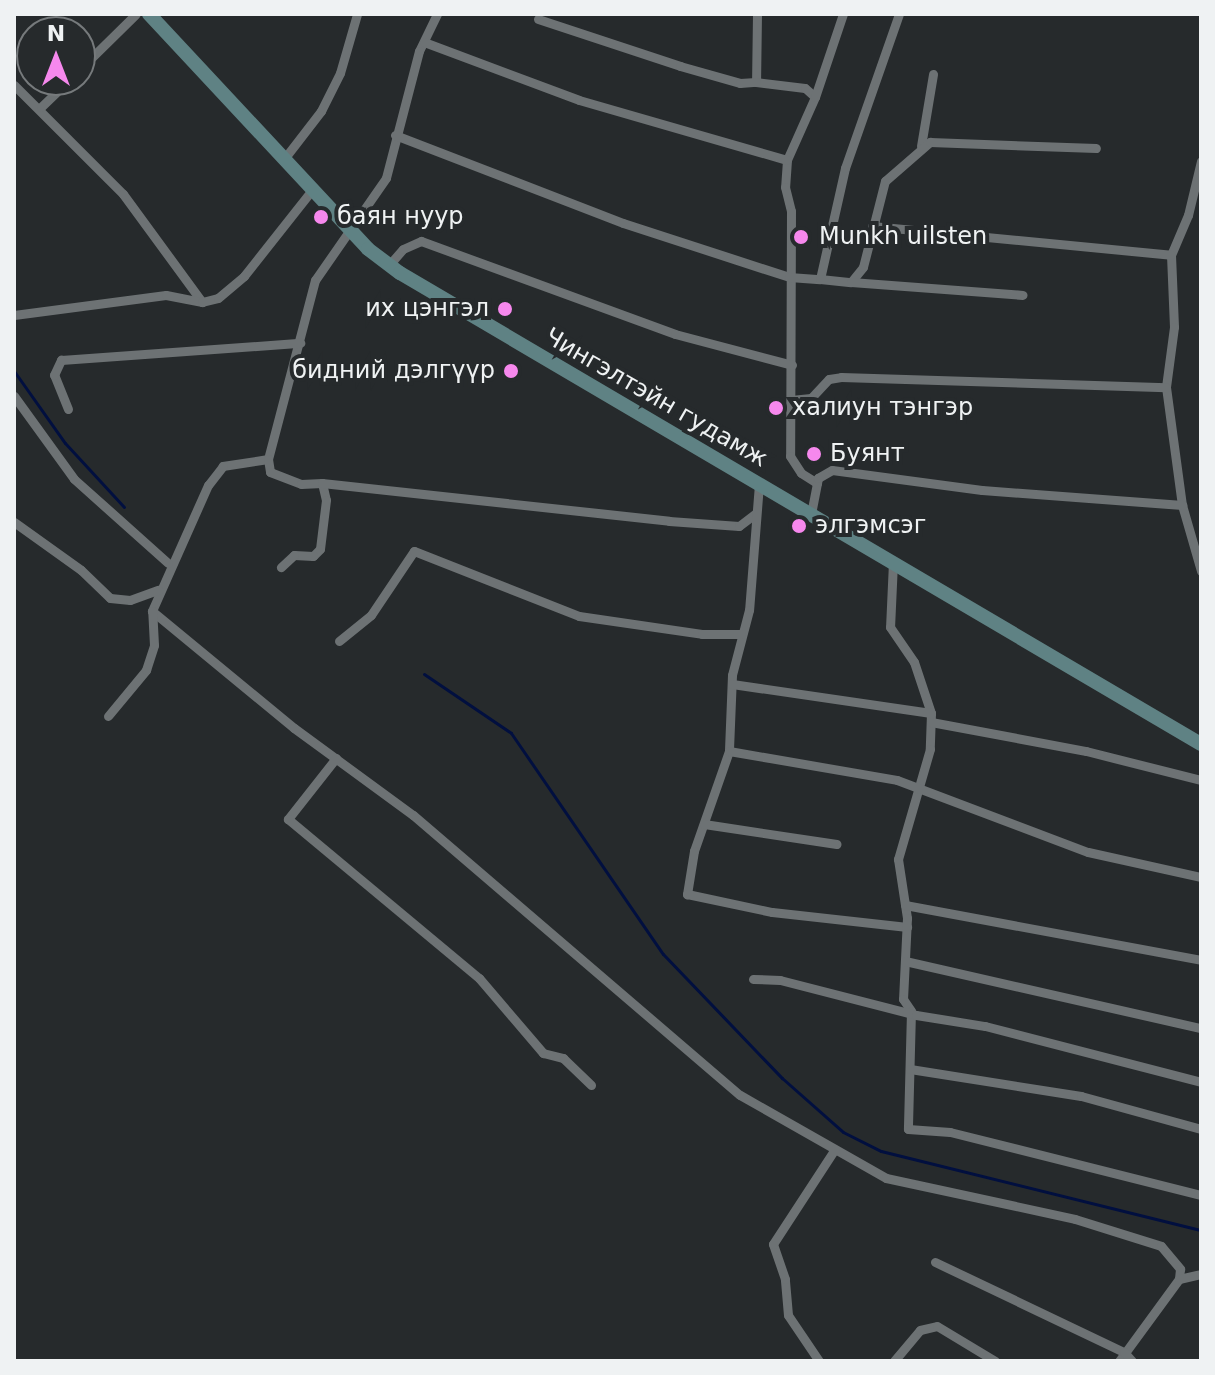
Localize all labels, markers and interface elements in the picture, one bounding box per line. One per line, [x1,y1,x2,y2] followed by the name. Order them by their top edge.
[16,16,96,96] north arrow
[47,21,65,46] text: N
[337,203,464,231] place label: баян нуур
[312,208,330,226] marker: баян нуур
[819,223,987,251] place label: Munkh uilsten
[790,226,812,248] marker: Munkh uilsten
[365,295,489,323] place label: их цэнгэл
[496,300,514,318] marker: их цэнгэл
[539,322,773,474] street label: Чингэлтэйн гудамж
[292,357,495,385] place label: бидний дэлгүүр
[502,362,520,380] marker: бидний дэлгүүр
[792,394,973,422] place label: халиун тэнгэр
[767,399,785,417] marker: халиун тэнгэр
[830,440,905,468] place label: Буянт
[805,445,823,463] marker: Буянт
[815,512,926,540] place label: элгэмсэг
[790,517,808,535] marker: элгэмсэг

